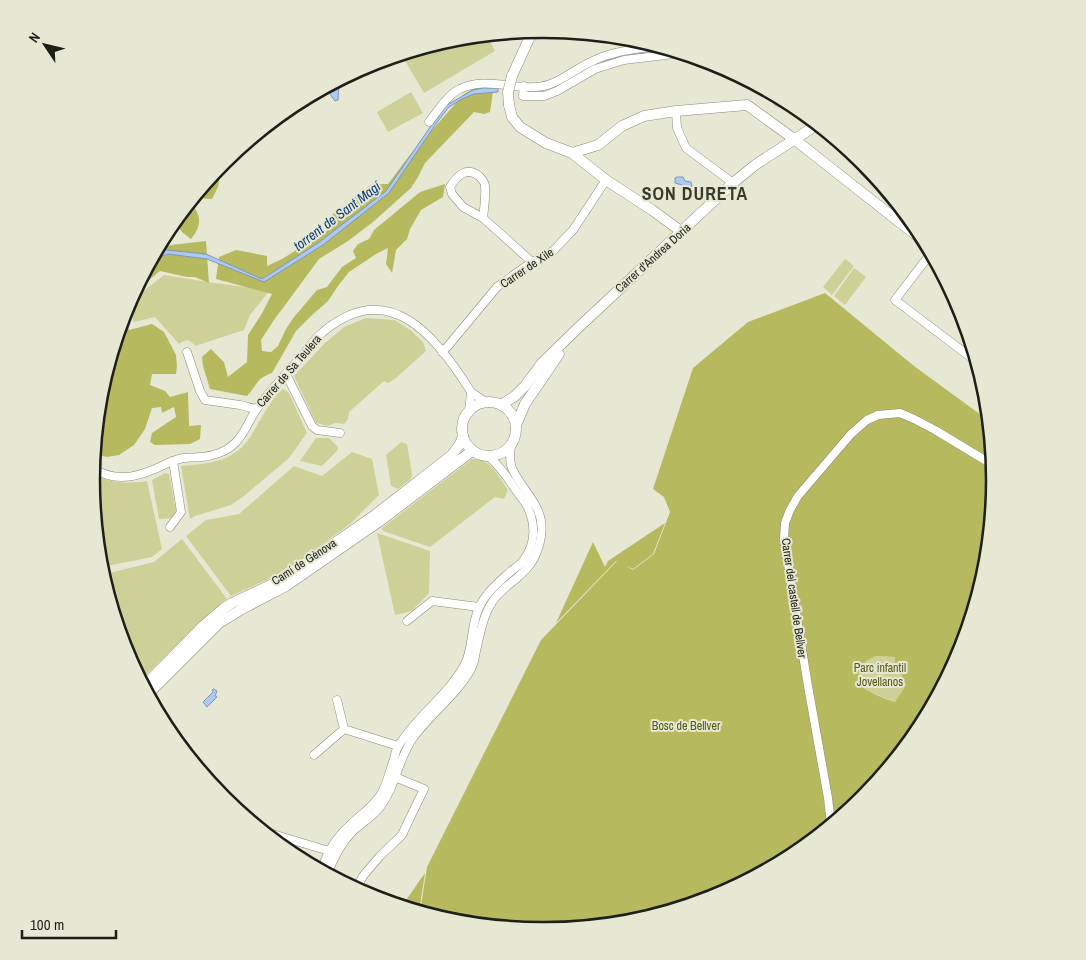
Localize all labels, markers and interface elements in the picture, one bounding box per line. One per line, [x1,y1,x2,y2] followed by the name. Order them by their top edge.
[20,20,70,70] north arrow
[25,29,44,46] text: N
[290,176,386,255] water label: torrent de Sant Magí
[642,181,748,206] district label: SON DURETA
[612,219,695,296] street label: Carrer d'Andrea Doria
[497,244,557,292] street label: Carrer de Xile
[253,331,325,411] street label: Carrer de Sa Teulera
[268,535,340,589] street label: Camí de Gènova
[778,537,810,660] street label: Carrer del castell de Bellver
[854,660,906,690] park label: Parc infantil Jovellanos
[652,718,721,734] park label: Bosc de Bellver
[22,908,116,940] scale bar
[30,914,64,935] text: 100 m

